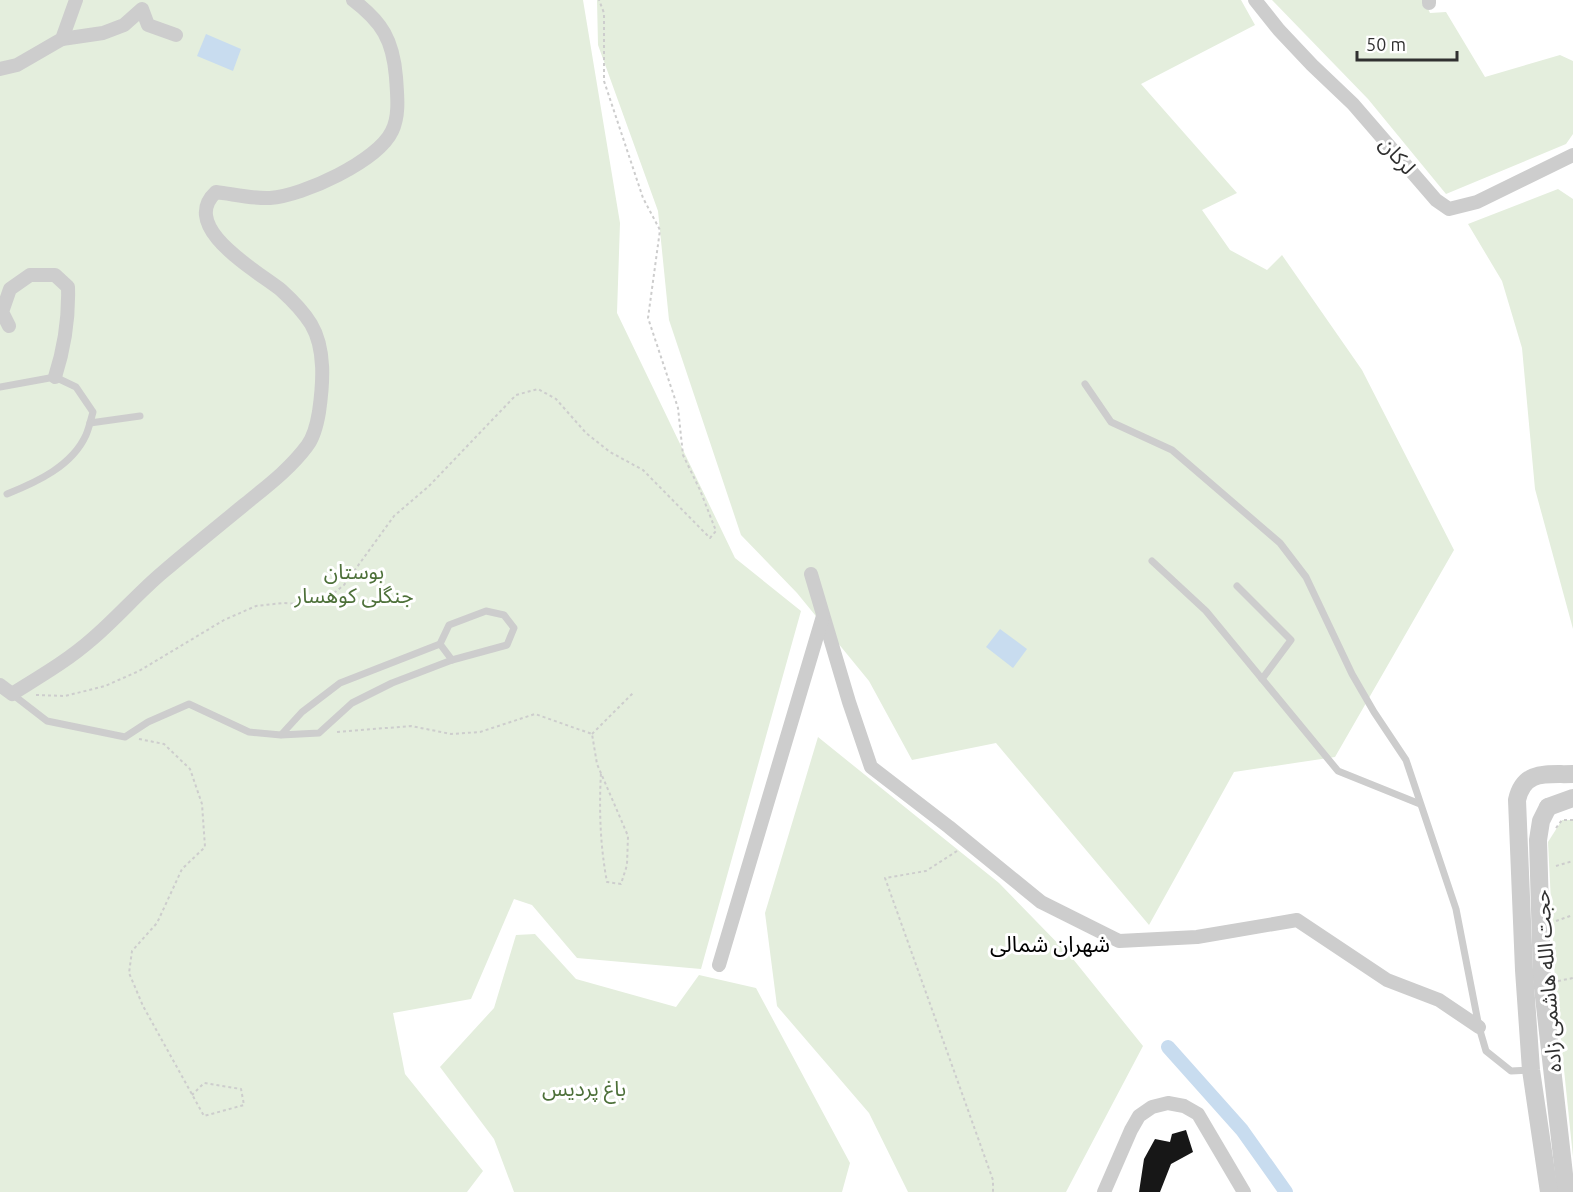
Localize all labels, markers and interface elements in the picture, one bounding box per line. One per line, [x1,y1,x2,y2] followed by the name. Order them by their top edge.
[1357,24,1458,62] scale bar
[1366,34,1406,54] text: 50 m
[1374,131,1421,179] street label: لرکان
[293,559,414,608] park label: بوستان جنگلی کوهسار
[1529,889,1566,1073] street label: حجت الله هاشمی زاده
[990,931,1110,957] district label: شهران شمالی
[542,1076,626,1104] park label: باغ پردیس

